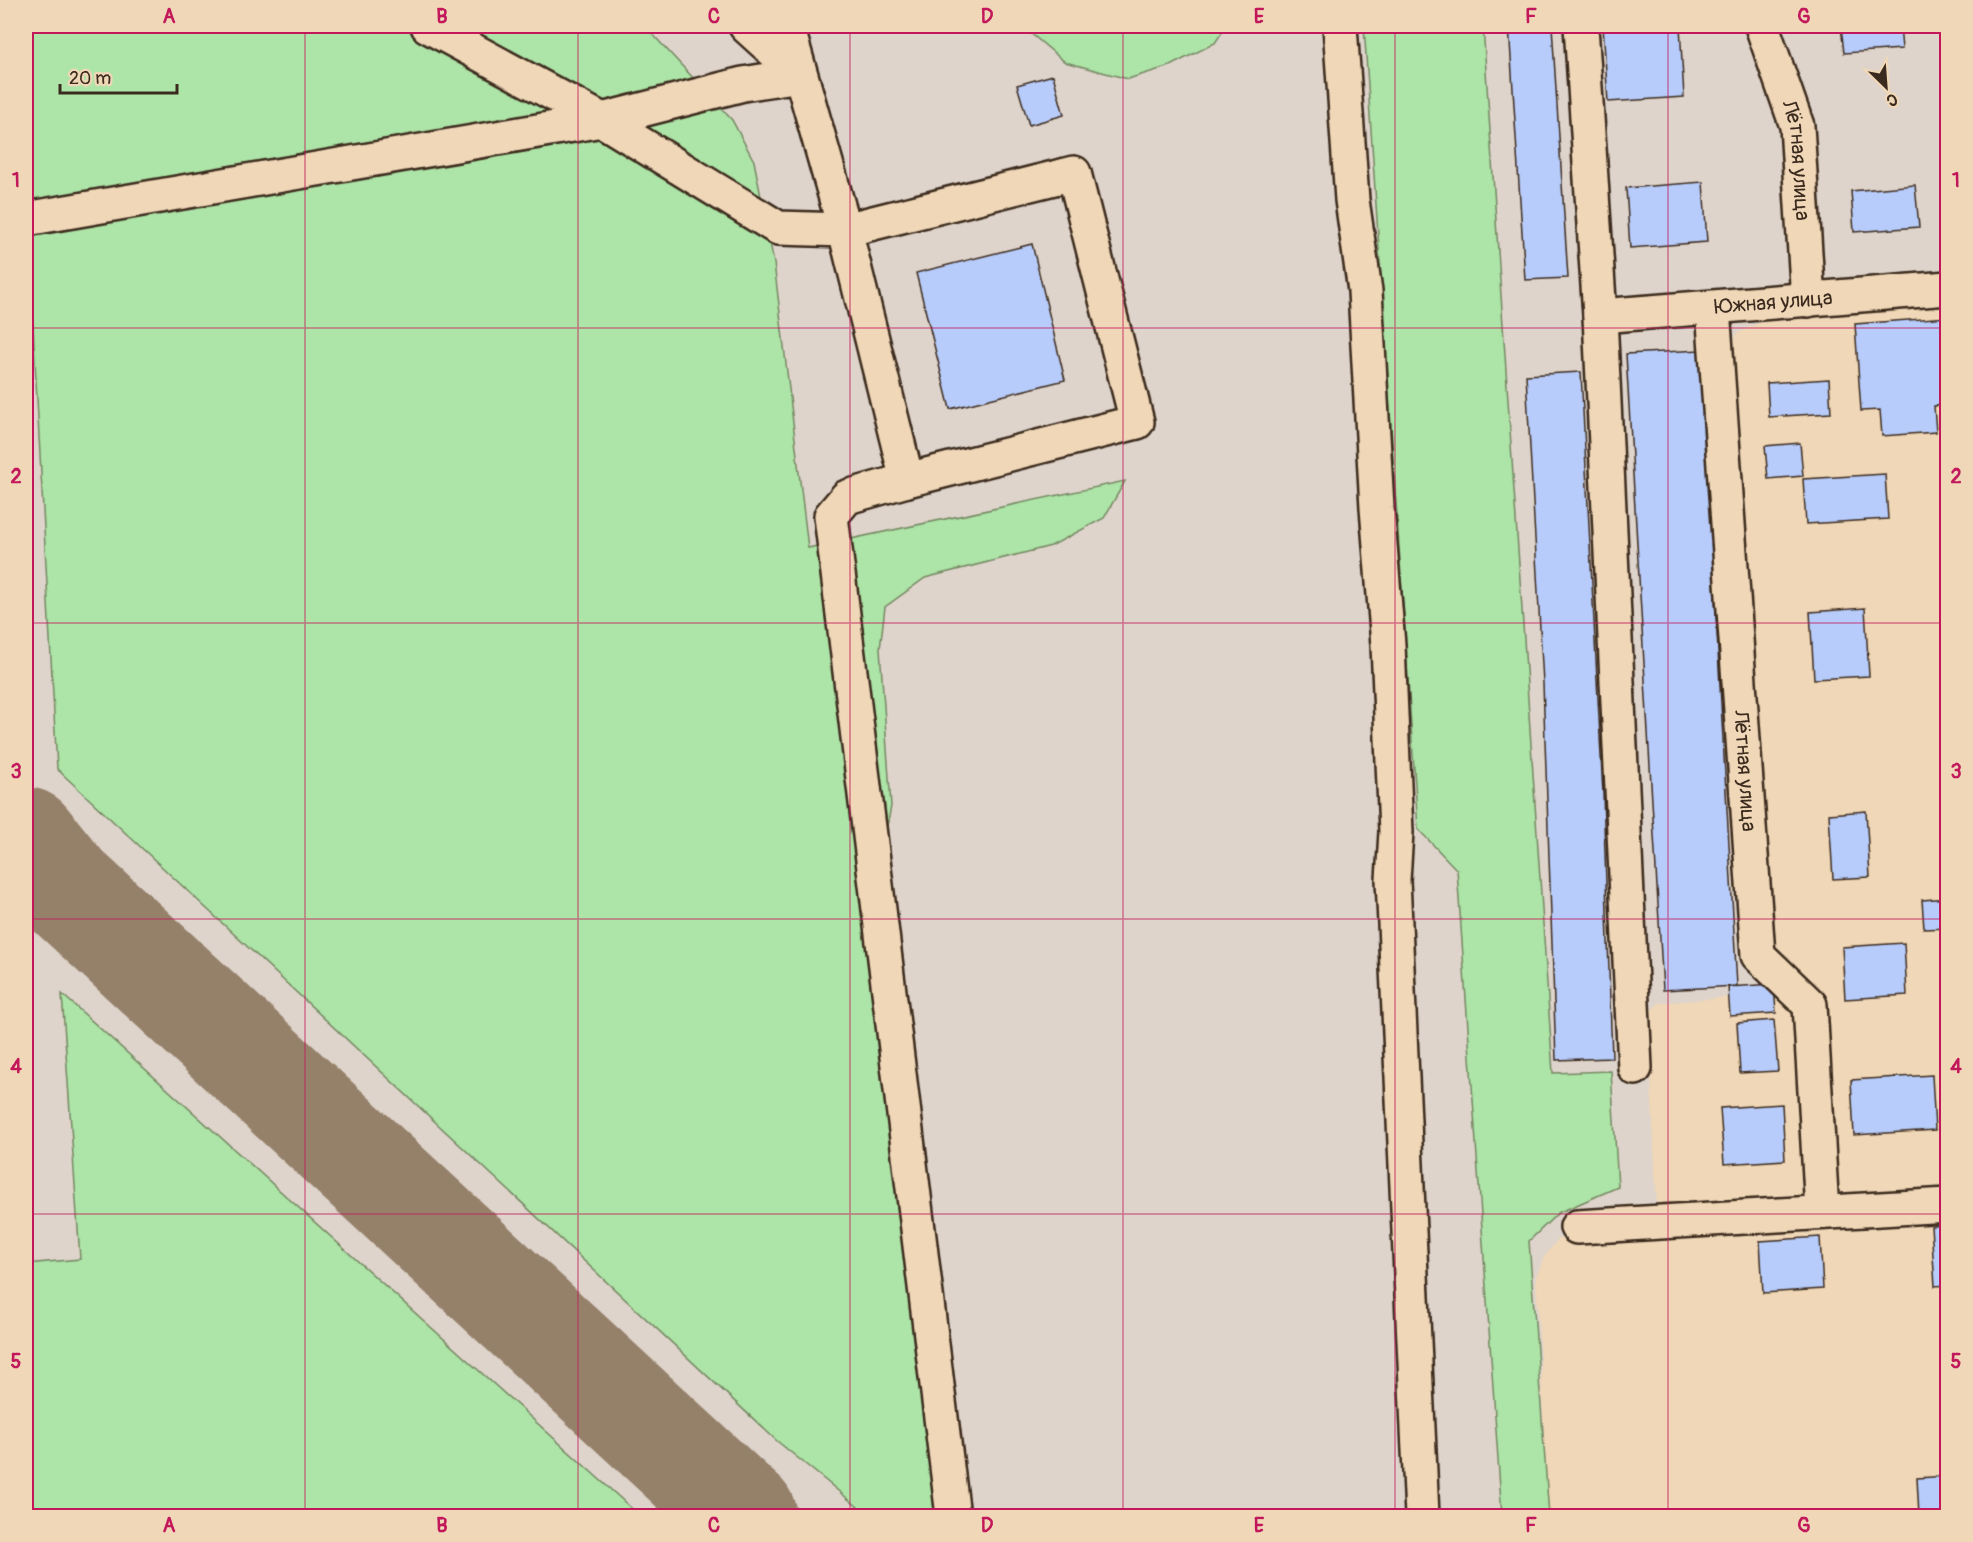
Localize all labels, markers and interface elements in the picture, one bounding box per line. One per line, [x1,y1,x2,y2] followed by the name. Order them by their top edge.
[163,4,176,29] text: A
[436,4,448,29] text: B
[708,4,720,29] text: C
[981,4,994,29] text: D
[1254,4,1265,29] text: E
[1525,4,1537,29] text: F
[1797,4,1811,29] text: G
[60,57,177,95] scale bar
[1856,57,1916,117] north arrow
[69,67,111,90] text: 20 m
[1883,89,1901,111] text: С
[1775,95,1816,221] street label: Лётная улица
[12,168,20,193] text: 1
[1952,168,1960,193] text: 1
[1713,284,1834,320] street label: Южная улица
[10,464,22,489] text: 2
[1950,464,1962,489] text: 2
[1727,708,1763,832] street label: Лётная улица
[10,759,22,784] text: 3
[1950,759,1962,784] text: 3
[10,1054,22,1079] text: 4
[1950,1054,1962,1079] text: 4
[11,1349,22,1374] text: 5
[1951,1349,1962,1374] text: 5
[163,1513,176,1538] text: A
[436,1513,448,1538] text: B
[708,1513,720,1538] text: C
[981,1513,994,1538] text: D
[1254,1513,1265,1538] text: E
[1525,1513,1537,1538] text: F
[1797,1513,1811,1538] text: G

